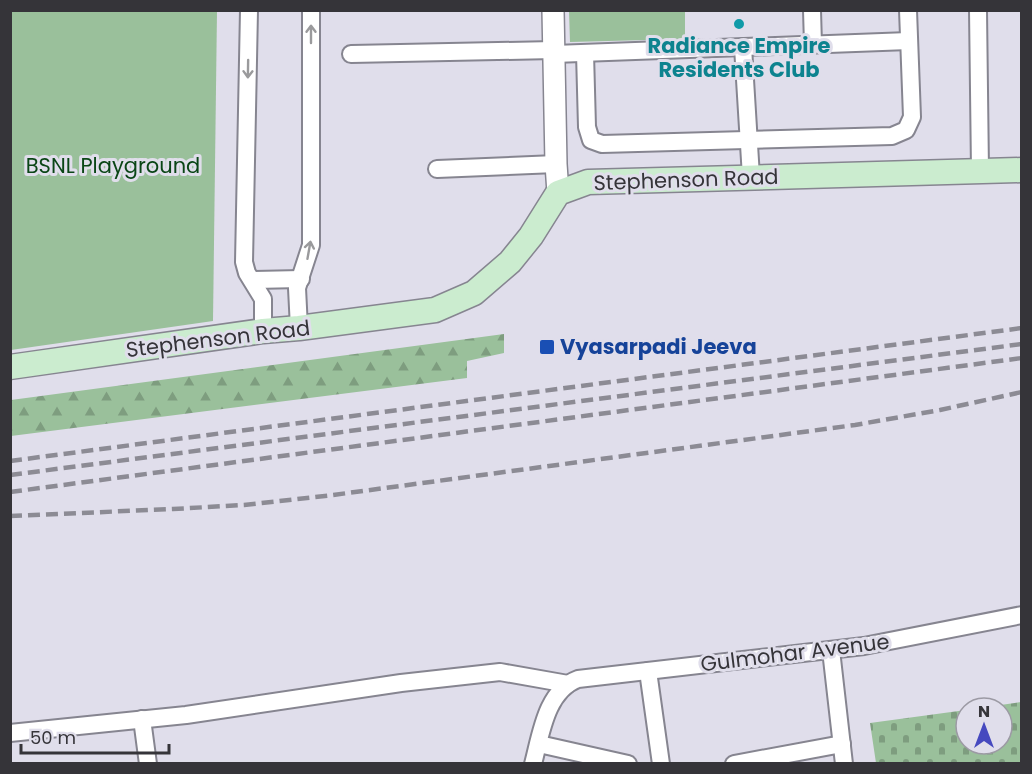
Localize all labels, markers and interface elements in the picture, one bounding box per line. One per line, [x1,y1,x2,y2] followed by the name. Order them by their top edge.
[732,17,746,31] marker: Radiance Empire Residents Club
[305,25,317,45] one-way arrow
[648,31,831,84] place label: Radiance Empire Residents Club
[242,58,254,78] one-way arrow
[26,151,200,180] park label: BSNL Playground
[593,162,779,197] street label: Stephenson Road
[304,241,315,260] one-way arrow
[124,313,312,364] street label: Stephenson Road
[560,332,757,361] place label: Vyasarpadi Jeeva
[538,338,556,356] marker: Vyasarpadi Jeeva
[699,627,891,678] street label: Gulmohar Avenue
[954,696,1014,756] north arrow
[978,700,990,723] text: N
[21,717,170,755] scale bar
[30,725,76,750] text: 50 m

